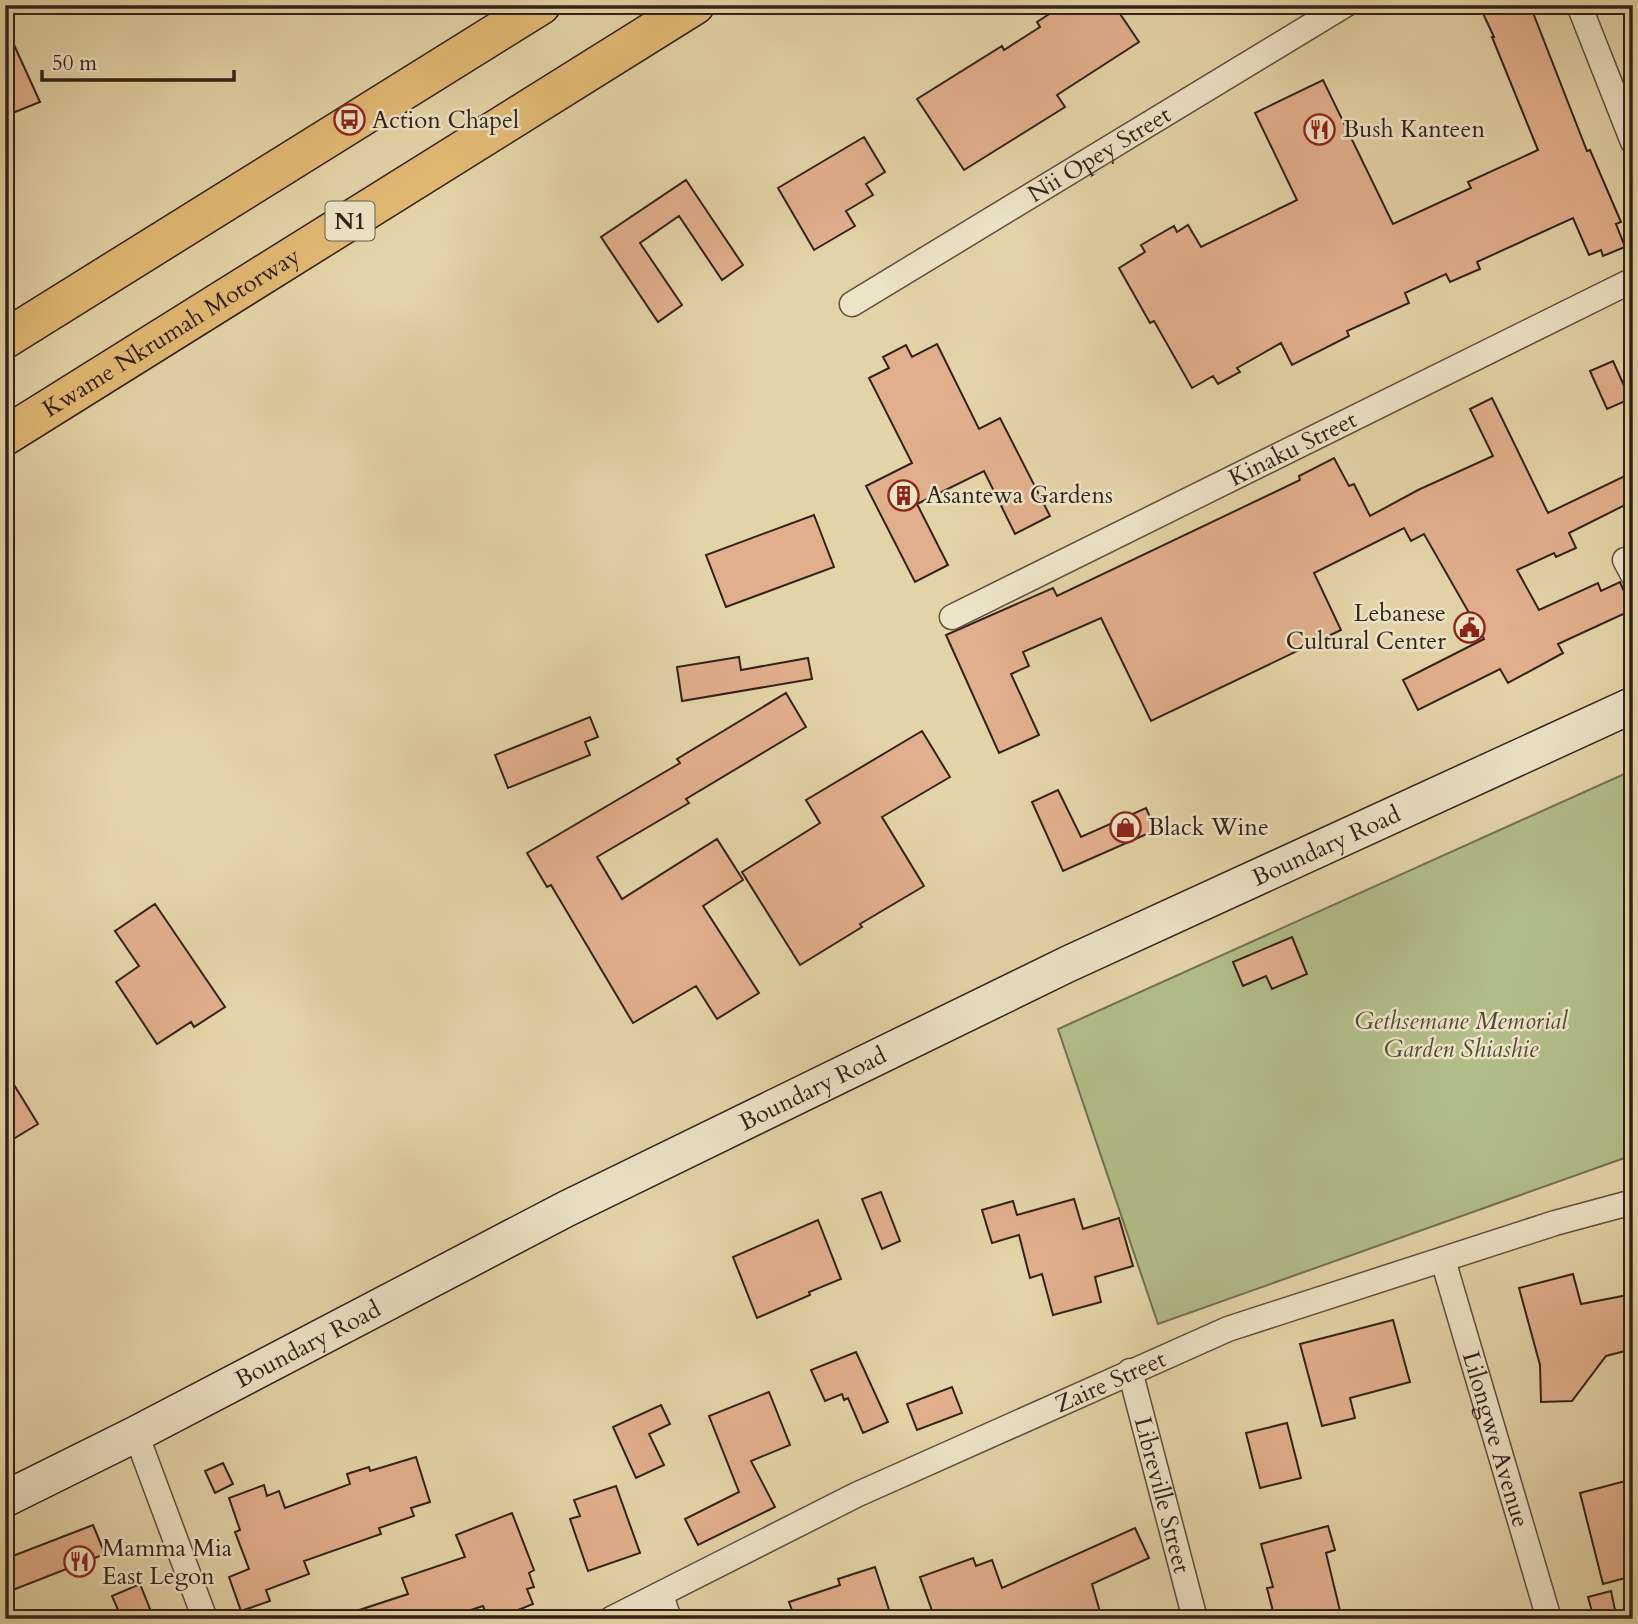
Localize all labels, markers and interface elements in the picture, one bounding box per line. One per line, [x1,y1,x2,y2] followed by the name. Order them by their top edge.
[42,38,234,82] scale bar
[52,49,97,78] text: 50 m
[1021,98,1177,210] street label: Nii Opey Street
[332,103,366,137] bus stop icon: Action Chapel
[372,104,519,137] place label: Action Chapel
[1303,112,1337,146] restaurant icon: Bush Kanteen
[1343,113,1485,146] place label: Bush Kanteen
[326,202,374,241] road number: N1
[36,239,307,425] street label: Kwame Nkrumah Motorway
[1223,403,1363,494] street label: Kinaku Street
[886,478,920,512] building icon: Asantewa Gardens
[926,479,1113,512] place label: Asantewa Gardens
[1286,597,1446,658] place label: Lebanese Cultural Center
[1452,610,1486,644] public building icon: Lebanese Cultural Center
[1246,797,1406,894] street label: Boundary Road
[1108,810,1142,844] shop icon: Black Wine
[1148,811,1269,844] place label: Black Wine
[1355,1005,1569,1066] park label: Gethsemane Memorial Garden Shiashie
[734,1039,892,1139] street label: Boundary Road
[229,1292,386,1396] street label: Boundary Road
[1050,1342,1171,1421] street label: Zaire Street
[1454,1347,1538,1531] street label: Lilongwe Avenue
[1126,1413,1199,1577] street label: Libreville Street
[102,1532,233,1593] place label: Mamma Mia East Legon
[62,1545,96,1579] restaurant icon: Mamma Mia East Legon

